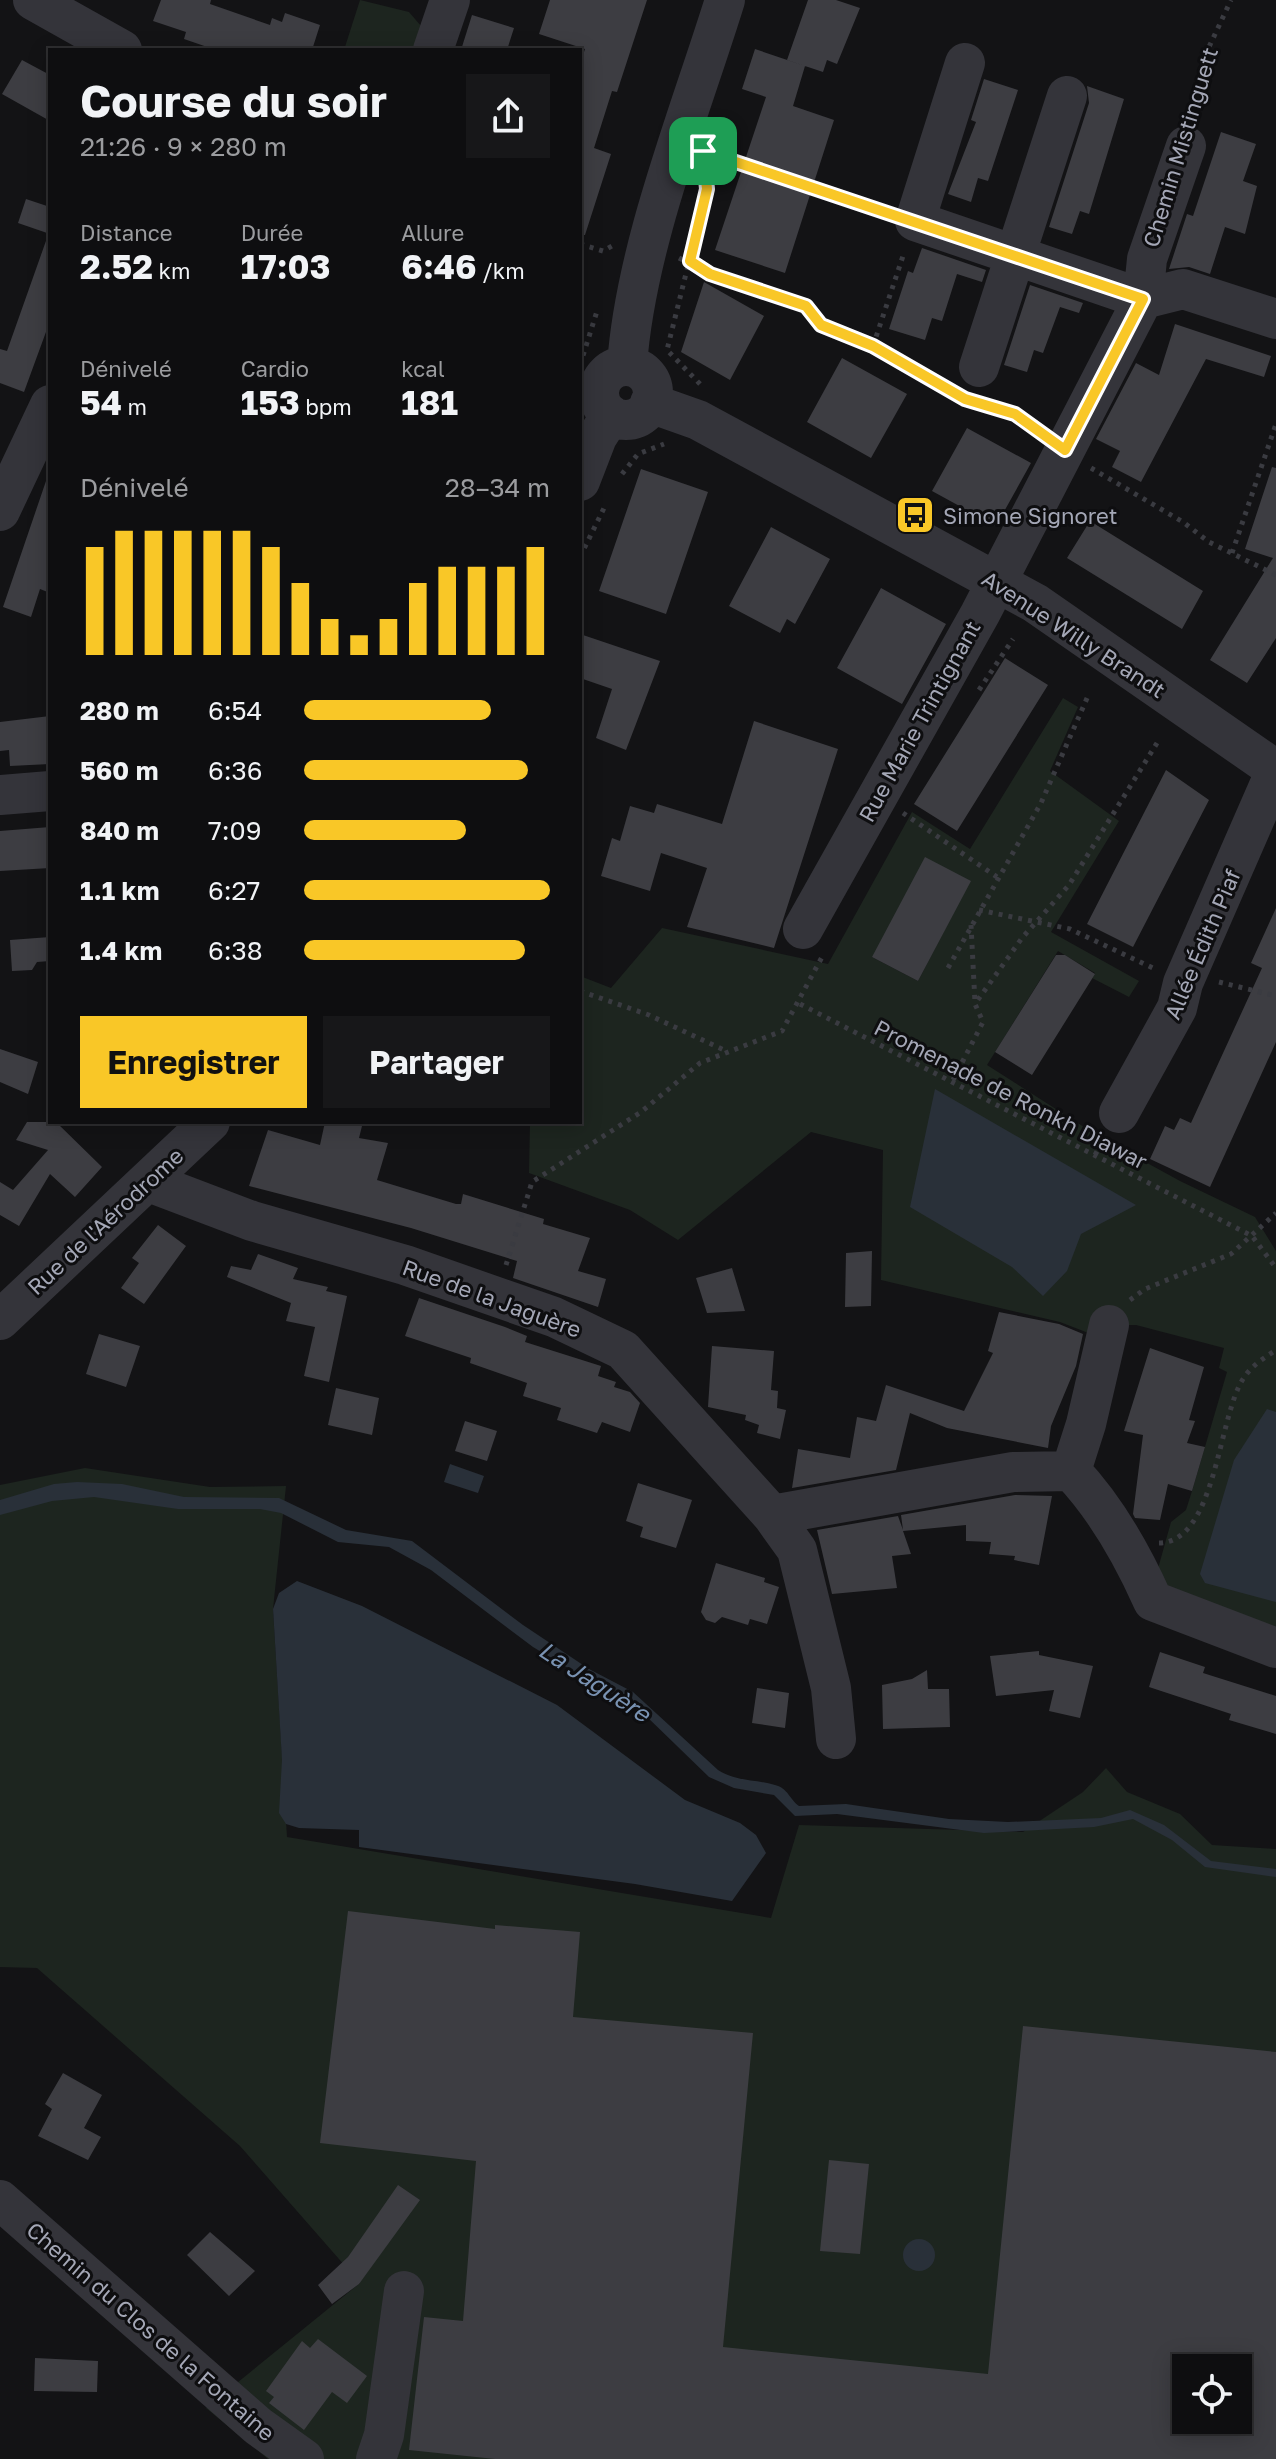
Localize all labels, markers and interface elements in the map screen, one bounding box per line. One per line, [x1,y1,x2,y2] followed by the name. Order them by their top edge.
[1137,44,1223,250] street label: Chemin Mistinguett
[80,74,387,127] text: Course du soir
[466,74,550,158] button: share
[669,117,737,185] pin
[681,129,725,173] icon: arrive
[80,131,287,162] text: 21:26 · 9 × 280 m
[80,219,172,246] text: Distance
[241,219,303,246] text: Durée
[401,219,464,246] text: Allure
[80,246,153,286] text: 2.52
[241,246,330,286] text: 17:03
[401,246,477,286] text: 6:46
[153,257,191,284] text: km
[477,257,525,284] text: /km
[80,355,172,382] text: Dénivelé
[241,355,309,382] text: Cardio
[401,355,445,382] text: kcal
[80,382,122,422] text: 54
[241,382,300,422] text: 153
[401,382,458,422] text: 181
[122,393,147,420] text: m
[300,393,352,420] text: bpm
[80,472,189,503] text: Dénivelé
[445,472,550,503] text: 28–34 m
[894,494,936,536] bus stop icon: Simone Signoret
[943,502,1118,529] place label: Simone Signoret
[977,565,1171,703] street label: Avenue Willy Brandt
[852,616,986,826] street label: Rue Marie Trintignant
[80,695,159,726] text: 280 m
[208,695,262,726] text: 6:54
[80,755,159,786] text: 560 m
[208,755,262,786] text: 6:36
[80,815,159,846] text: 840 m
[208,815,261,846] text: 7:09
[1158,865,1246,1023] street label: Allée Édith Piaf
[80,875,159,906] text: 1.1 km
[208,875,260,906] text: 6:27
[80,935,162,966] text: 1.4 km
[208,935,263,966] text: 6:38
[870,1013,1152,1175] street label: Promenade de Ronkh Diawar
[80,1016,307,1108] button: Enregistrer
[323,1016,550,1108] button: Partager
[21,1142,189,1300] street label: Rue de l'Aérodrome
[399,1253,585,1343] street label: Rue de la Jaguère
[533,1634,658,1730] water label: La Jaguère
[22,2216,280,2446] street label: Chemin du Clos de la Fontaine
[1172,2354,1252,2434] map controls
[1172,2354,1252,2434] button: locate

